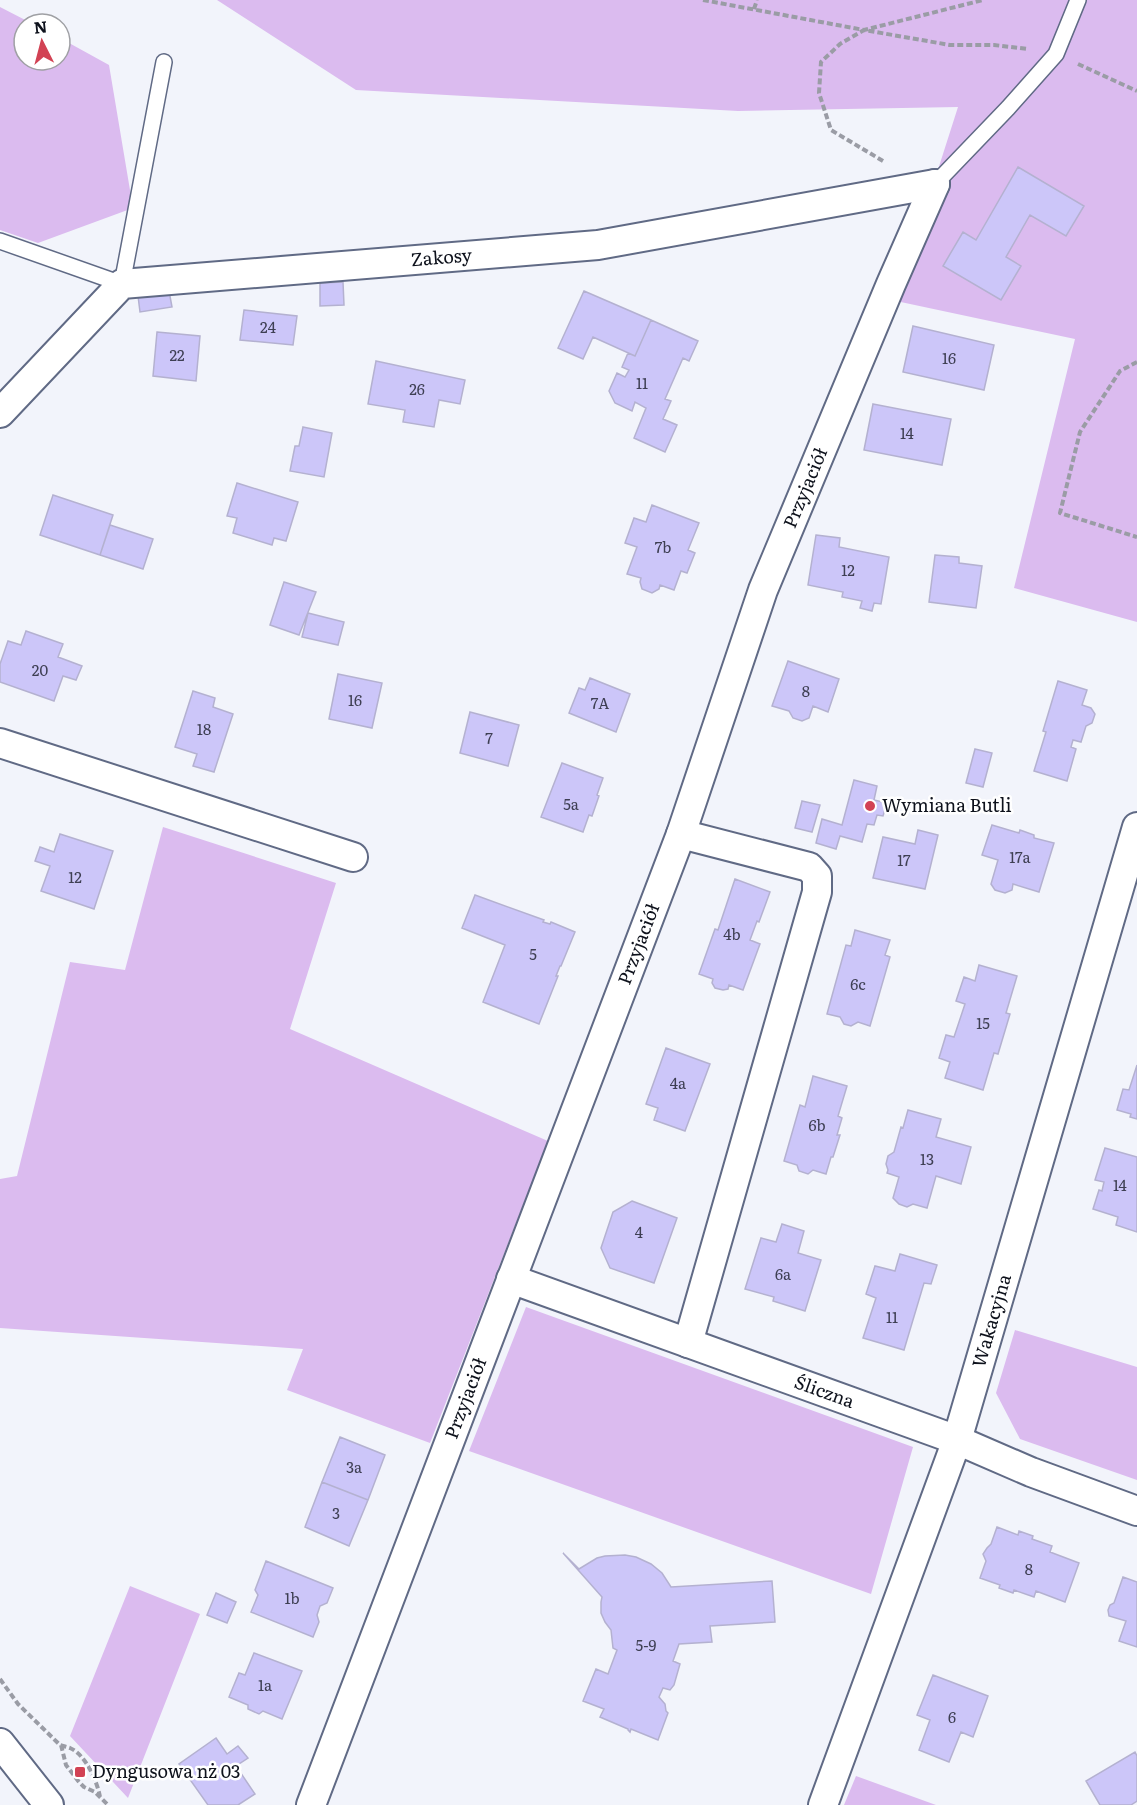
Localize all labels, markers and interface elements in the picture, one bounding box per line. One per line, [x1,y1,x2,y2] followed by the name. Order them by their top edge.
[12,12,72,72] north arrow
[32,13,48,39] text: N
[410,240,473,272] street label: Zakosy
[260,315,276,338] house number: 24
[169,343,185,366] house number: 22
[942,346,956,369] house number: 16
[636,371,648,394] house number: 11
[409,377,425,400] house number: 26
[900,421,914,444] house number: 14
[775,443,833,532] street label: Przyjaciół
[655,535,671,558] house number: 7b
[841,558,855,581] house number: 12
[32,658,48,681] house number: 20
[802,679,810,702] house number: 8
[348,688,362,711] house number: 16
[591,691,609,714] house number: 7A
[197,717,211,740] house number: 18
[485,726,493,749] house number: 7
[882,791,1012,818] place label: Wymiana Butli
[563,792,580,815] house number: 5a
[863,799,877,813] marker: Wymiana Butli
[1009,845,1032,868] house number: 17a
[897,848,911,871] house number: 17
[68,865,82,888] house number: 12
[610,899,665,988] street label: Przyjaciół
[723,922,741,945] house number: 4b
[529,942,537,965] house number: 5
[850,972,866,995] house number: 6c
[976,1011,990,1034] house number: 15
[670,1071,687,1094] house number: 4a
[808,1113,826,1136] house number: 6b
[920,1147,934,1170] house number: 13
[1113,1173,1127,1196] house number: 14
[635,1220,643,1243] house number: 4
[775,1262,792,1285] house number: 6a
[964,1270,1017,1370] street label: Wakacyjna
[886,1305,898,1328] house number: 11
[437,1354,492,1442] street label: Przyjaciół
[791,1367,859,1414] street label: Śliczna
[346,1455,363,1478] house number: 3a
[332,1501,340,1524] house number: 3
[1025,1557,1033,1580] house number: 8
[284,1586,300,1609] house number: 1b
[636,1633,657,1656] house number: 5-9
[258,1673,273,1696] house number: 1a
[948,1705,956,1728] house number: 6
[92,1757,241,1784] place label: Dyngusowa nż 03
[73,1765,87,1779] marker: Dyngusowa nż 03

